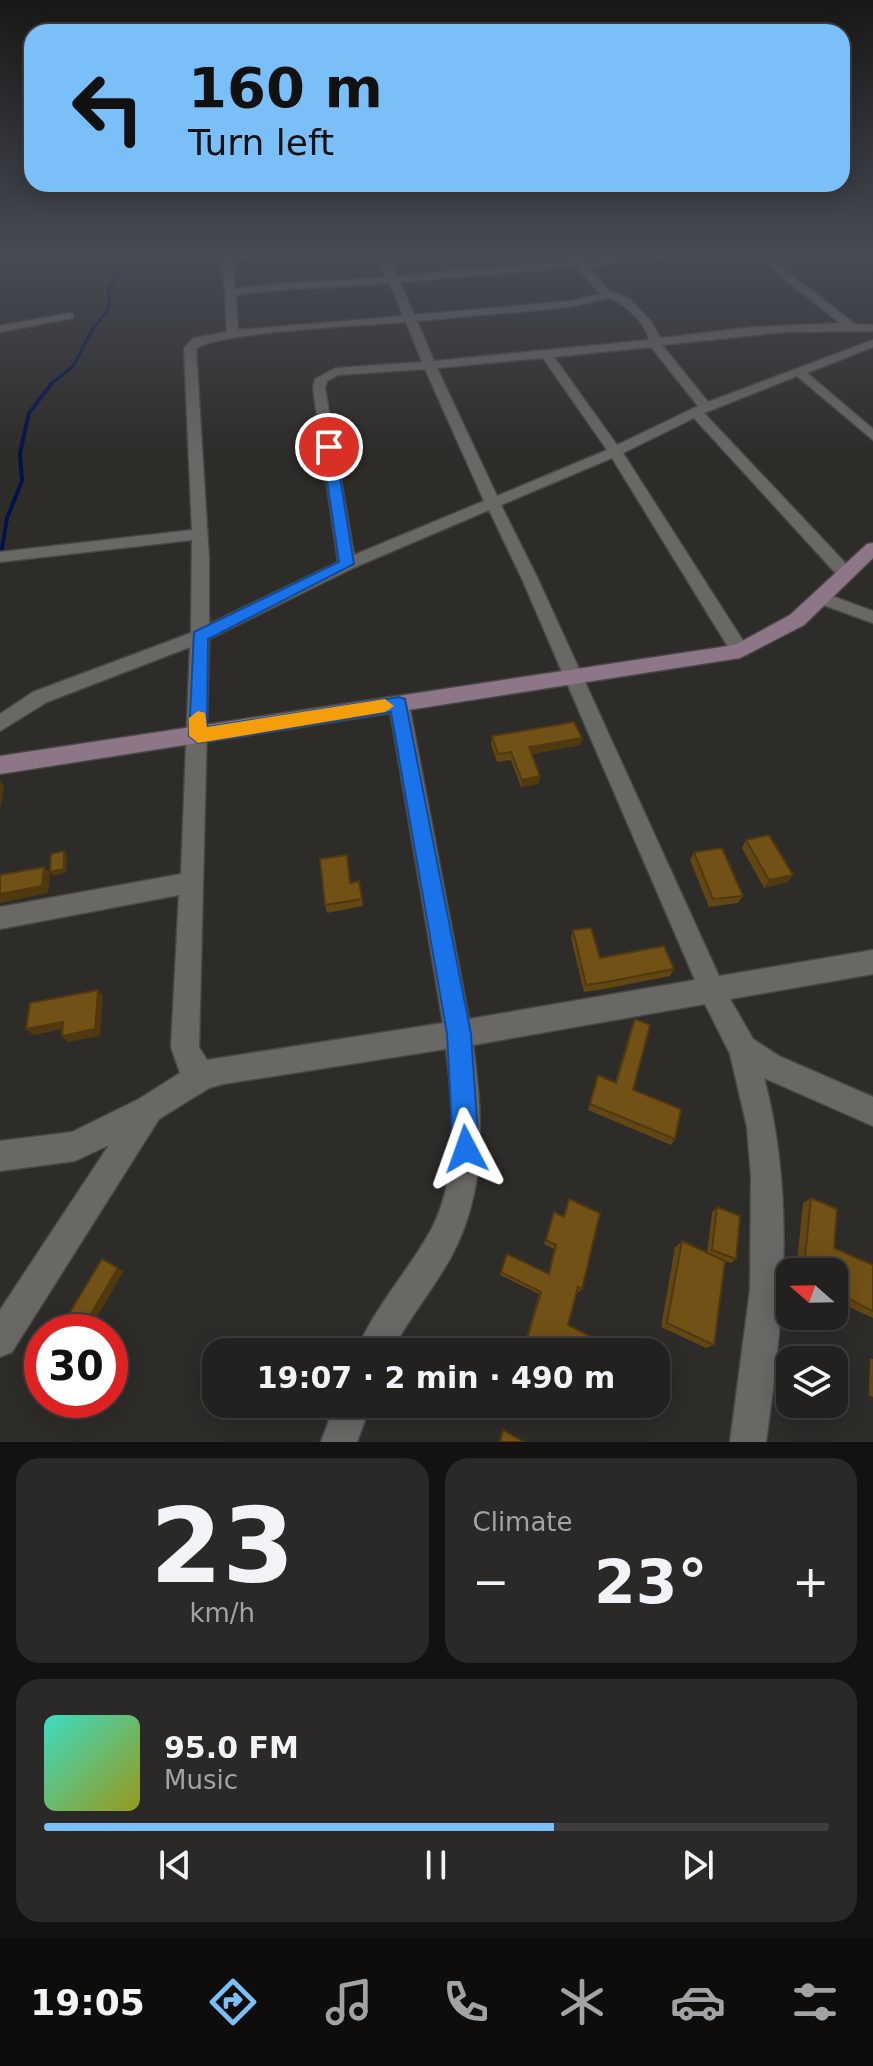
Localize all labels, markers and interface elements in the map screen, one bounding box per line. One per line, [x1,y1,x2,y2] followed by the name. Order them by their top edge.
[188,55,383,120] text: 160 m
[56,56,160,160] icon: left
[188,122,334,163] text: Turn left
[295,413,363,481] pin
[307,425,351,469] icon: arrive
[424,1107,508,1191] position arrow
[776,1258,848,1330] north arrow
[776,1258,848,1418] map controls
[24,1314,128,1418] speed limit sign: 30
[776,1346,848,1418] button: layers
[257,1360,615,1395] text: 19:07 · 2 min · 490 m
[150,1485,295,1607] text: 23
[473,1507,573,1537] text: Climate
[594,1547,708,1617] text: 23°
[473,1556,509,1607] text: −
[792,1556,829,1607] text: +
[189,1598,255,1628] text: km/h
[164,1730,299,1765] text: 95.0 FM
[164,1765,238,1795] text: Music
[153,1843,197,1887] icon: previous
[414,1843,458,1887] icon: pause
[676,1843,720,1887] icon: next
[205,1974,261,2030] icon: directions
[321,1974,377,2030] icon: music
[438,1974,494,2030] icon: phone
[554,1974,610,2030] icon: climate
[670,1974,726,2030] icon: car
[787,1974,843,2030] icon: filters
[30,1982,145,2023] text: 19:05

